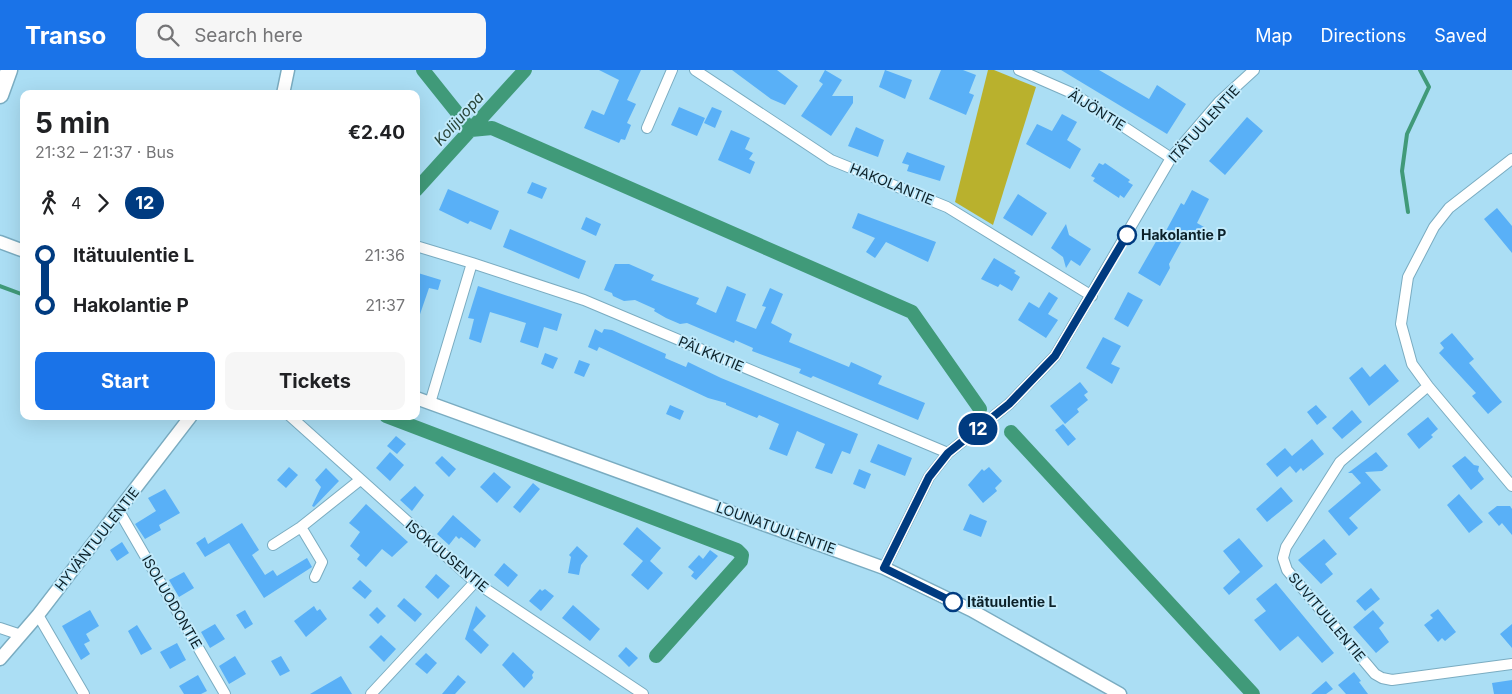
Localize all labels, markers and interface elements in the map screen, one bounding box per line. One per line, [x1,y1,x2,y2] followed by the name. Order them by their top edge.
[136,13,486,58] search box
[25,21,106,50] text: Transo
[154,21,182,49] icon: search
[194,24,303,47] text: Search here
[1255,25,1293,46] text: Map
[1321,25,1406,46] text: Directions
[1434,25,1487,46] text: Saved
[1165,82,1243,166] street label: ITÄTUULENTIE
[1066,85,1129,134] street label: ÄIJÖNTIE
[430,88,488,149] water label: Kolijuopa
[35,106,110,140] text: 5 min
[348,121,405,144] text: €2.40
[35,142,174,162] text: 21:32 – 21:37 · Bus
[848,159,937,208] street label: HAKOLANTIE
[35,189,63,217] icon: walk
[89,189,117,217] icon: forward
[135,192,154,213] text: 12
[71,193,81,213] text: 4
[1117,225,1137,245] marker: Hakolantie P
[1141,226,1226,243] place label: Hakolantie P
[73,244,194,267] text: Itätuulentie L
[364,245,405,265] text: 21:36
[73,294,189,317] text: Hakolantie P
[365,295,405,315] text: 21:37
[676,332,746,375] street label: PÄLKKITIE
[35,352,215,410] button: Start
[225,352,405,410] button: Tickets
[956,413,1000,445] line badge: 12
[968,418,988,439] text: 12
[51,484,142,594] street label: HYVÄNTUULENTIE
[714,498,838,557] street label: LOUNATUULENTIE
[402,516,492,595] street label: ISOKUUSENTIE
[139,552,206,651] street label: ISOLUODONTIE
[1285,569,1370,665] street label: SUVITUULENTIE
[943,592,963,612] marker: Itätuulentie L
[967,593,1056,610] place label: Itätuulentie L

